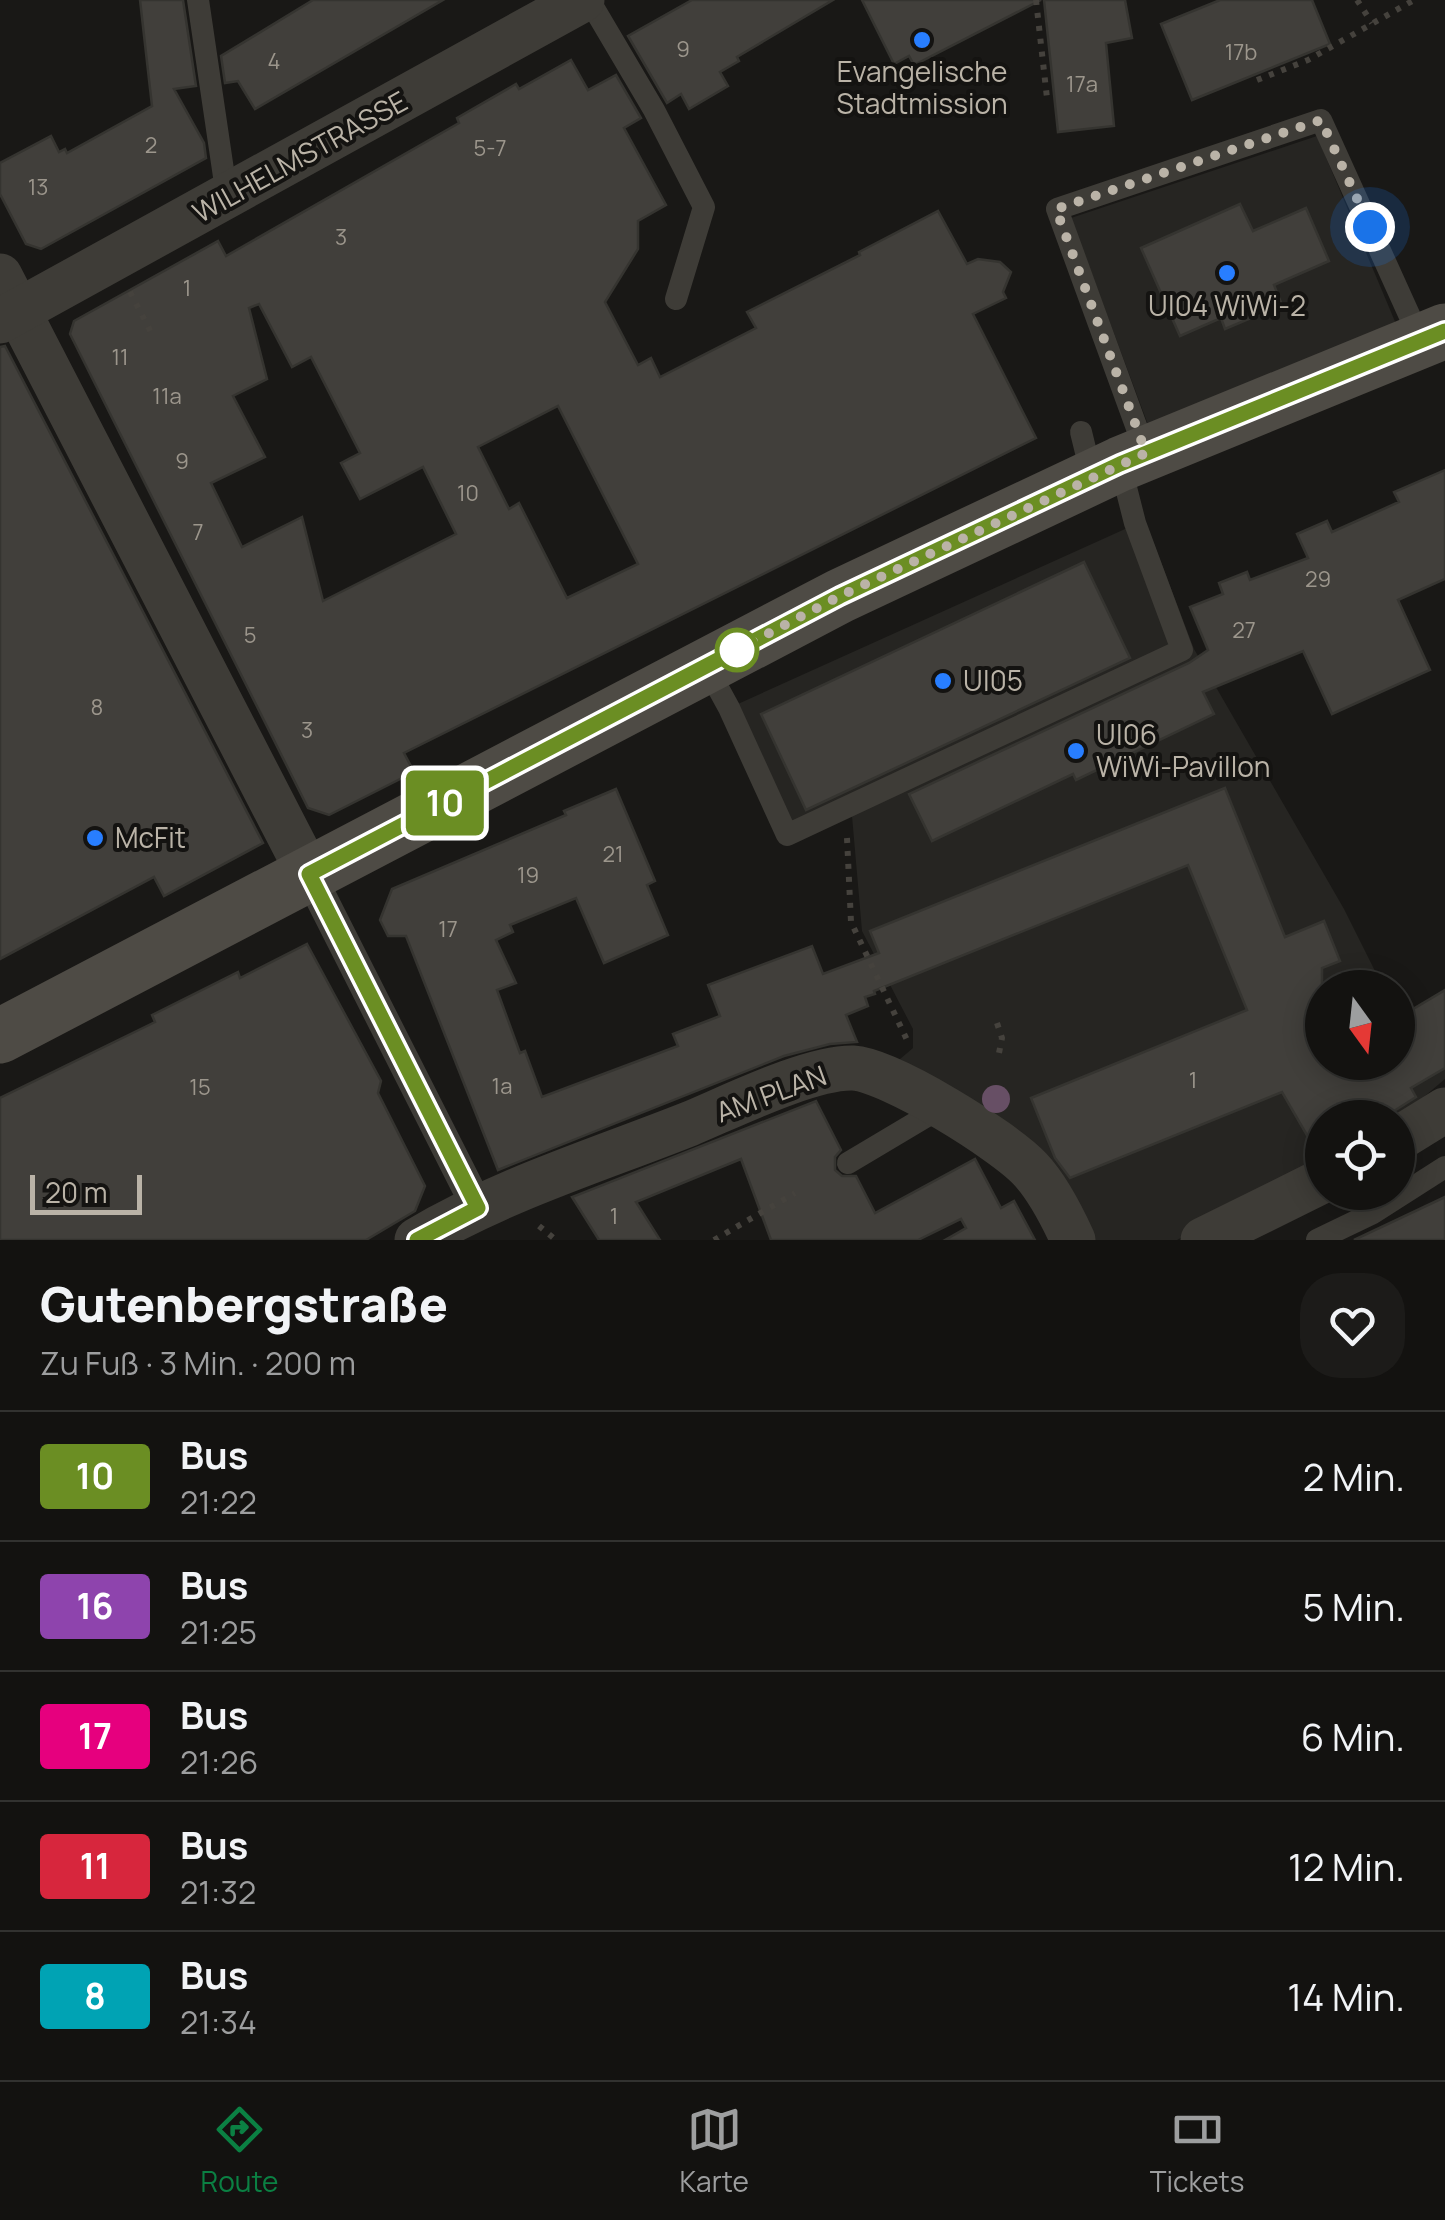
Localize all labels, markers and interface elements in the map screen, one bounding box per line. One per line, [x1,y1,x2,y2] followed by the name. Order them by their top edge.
[911,29,933,51] marker: Evangelische Stadtmission
[676,34,690,64] house number: 9
[1225,37,1257,67] house number: 17b
[268,46,280,76] house number: 4
[836,52,1008,122] place label: Evangelische Stadtmission
[1066,69,1098,99] house number: 17a
[185,81,414,231] street label: WILHELMSTRASSE
[145,130,157,160] house number: 2
[474,133,507,163] house number: 5-7
[28,172,48,202] house number: 13
[1345,202,1395,252] your location
[335,222,347,252] house number: 3
[1216,262,1238,284] marker: U|04 WiWi-2
[183,273,191,303] house number: 1
[1148,286,1306,324] place label: U|04 WiWi-2
[111,342,129,372] house number: 11
[152,381,182,411] house number: 11a
[175,446,189,476] house number: 9
[457,478,479,508] house number: 10
[192,517,204,547] house number: 7
[1305,564,1331,594] house number: 29
[1232,615,1256,645] house number: 27
[244,620,256,650] house number: 5
[716,629,758,671] unlabelled marker
[963,661,1023,699] place label: U|05
[932,670,954,692] marker: U|05
[91,692,103,722] house number: 8
[301,715,313,745] house number: 3
[1096,715,1270,785] place label: U|06 WiWi-Pavillon
[1065,740,1087,762] marker: U|06 WiWi-Pavillon
[400,770,490,836] line badge: 10
[426,779,464,827] text: 10
[115,818,186,856] place label: McFit
[84,827,106,849] marker: McFit
[602,839,624,869] house number: 21
[517,860,539,890] house number: 19
[438,914,458,944] house number: 17
[1305,970,1415,1080] north arrow
[1305,970,1415,1210] map controls
[710,1056,831,1131] street label: AM PLAN
[1189,1065,1197,1095] house number: 1
[492,1071,512,1101] house number: 1a
[189,1072,211,1102] house number: 15
[1305,1100,1415,1210] button: locate
[30,1170,142,1214] scale bar
[45,1173,107,1211] text: 20 m
[610,1201,618,1231] house number: 1
[40,1271,448,1336] text: Gutenbergstraße
[1300,1273,1405,1378] button: heart
[40,1341,356,1385] text: Zu Fuß · 3 Min. · 200 m
[180,1428,248,1480] text: Bus
[1303,1450,1405,1502] text: 2 Min.
[76,1452,114,1500] text: 10
[180,1480,257,1524] text: 21:22
[180,1558,248,1610] text: Bus
[1302,1580,1405,1632] text: 5 Min.
[76,1582,114,1630] text: 16
[180,1610,257,1654] text: 21:25
[180,1688,248,1740] text: Bus
[1301,1710,1405,1762] text: 6 Min.
[78,1712,112,1760] text: 17
[180,1740,258,1784] text: 21:26
[180,1818,248,1870] text: Bus
[1288,1840,1405,1892] text: 12 Min.
[80,1842,110,1890] text: 11
[180,1870,256,1914] text: 21:32
[180,1948,248,2000] text: Bus
[1287,1970,1405,2022] text: 14 Min.
[84,1972,106,2020] text: 8
[180,2000,257,2044] text: 21:34
[201,2102,278,2200] tab: Route
[679,2102,749,2200] tab: Karte
[1150,2102,1244,2200] tab: Tickets

